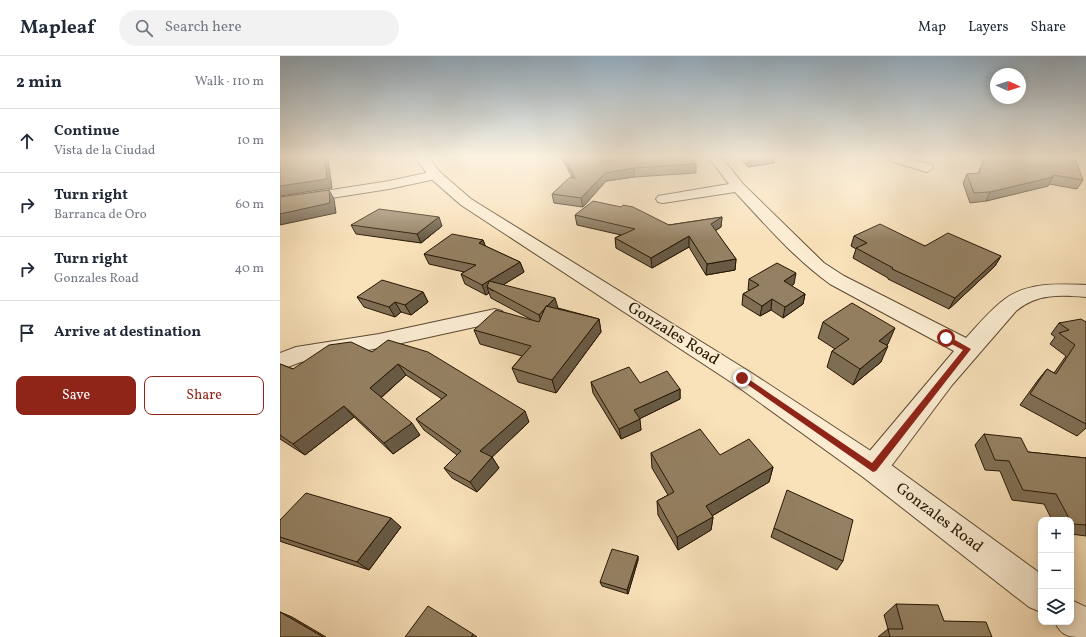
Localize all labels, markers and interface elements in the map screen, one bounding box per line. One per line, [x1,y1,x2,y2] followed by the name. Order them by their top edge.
[119,10,399,46] search box
[20,15,95,41] text: Mapleaf
[133,17,155,39] icon: search
[165,17,242,38] text: Search here
[918,18,946,37] text: Map
[968,18,1008,37] text: Layers
[1030,18,1066,37] text: Share
[990,68,1026,104] north arrow
[16,71,62,94] text: 2 min
[195,73,264,91] text: Walk · 110 m
[54,121,119,142] text: Continue
[16,130,38,152] icon: ahead
[237,132,264,150] text: 10 m
[54,142,155,160] text: Vista de la Ciudad
[54,185,128,206] text: Turn right
[16,194,38,216] icon: right
[236,196,264,214] text: 60 m
[54,206,147,224] text: Barranca de Oro
[54,249,128,270] text: Turn right
[16,258,38,280] icon: right
[235,260,264,278] text: 40 m
[54,270,139,288] text: Gonzales Road
[623,297,723,371] street label: Gonzales Road
[16,322,38,344] icon: arrive
[54,322,201,343] text: Arrive at destination
[937,329,955,347] route start
[733,369,751,387] route end
[16,376,136,415] button: Save
[144,376,264,415] button: Share
[891,478,987,558] street label: Gonzales Road
[1038,517,1074,625] map controls
[1038,517,1074,553] button: +
[1038,553,1074,589] button: −
[1038,589,1074,625] button: layers

